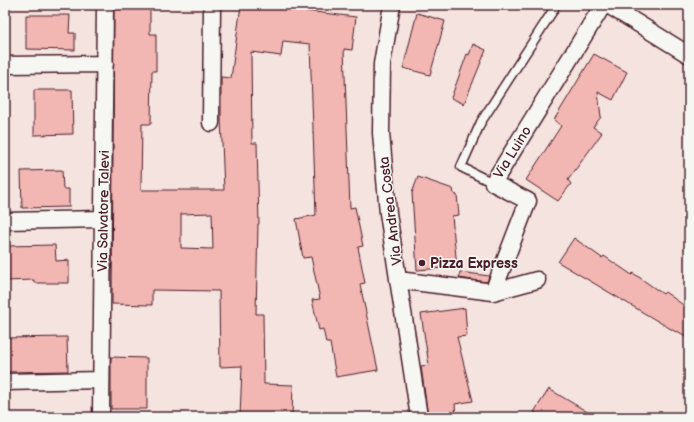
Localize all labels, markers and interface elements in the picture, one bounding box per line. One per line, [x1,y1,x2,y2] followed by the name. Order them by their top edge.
[490,123,535,182] street label: Via Luino
[94,150,113,272] street label: Via Salvatore Talevi
[375,155,406,266] street label: Via Andrea Costa
[430,255,518,272] place label: Pizza Express
[417,258,427,268] marker: Pizza Express

